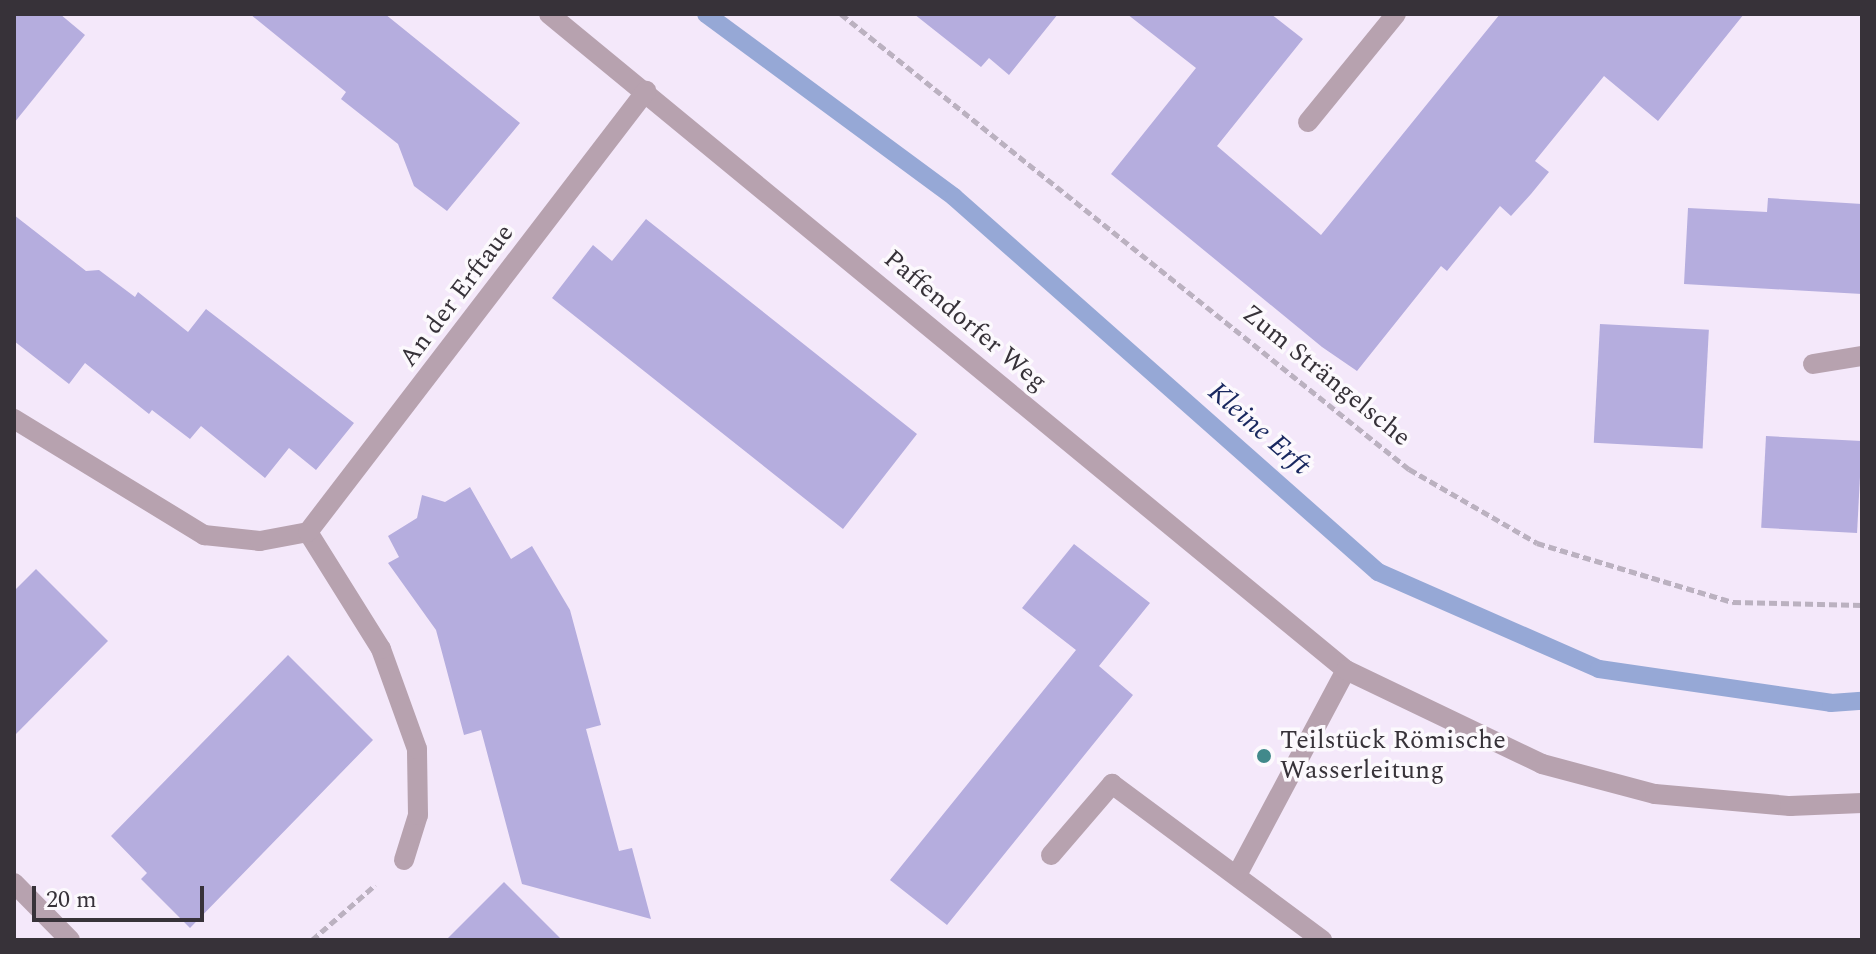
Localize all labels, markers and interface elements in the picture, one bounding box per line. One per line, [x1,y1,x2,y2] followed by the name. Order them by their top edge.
[393,218,521,374] street label: An der Erftaue
[877,244,1053,398] street label: Paffendorfer Weg
[1236,299,1416,453] street label: Zum Strängelsche
[1201,375,1317,483] water label: Kleine Erft
[1280,725,1506,786] place label: Teilstück Römische Wasserleitung
[1255,747,1273,765] marker: Teilstück Römische Wasserleitung
[36,870,208,920] scale bar
[46,882,97,918] text: 20 m

